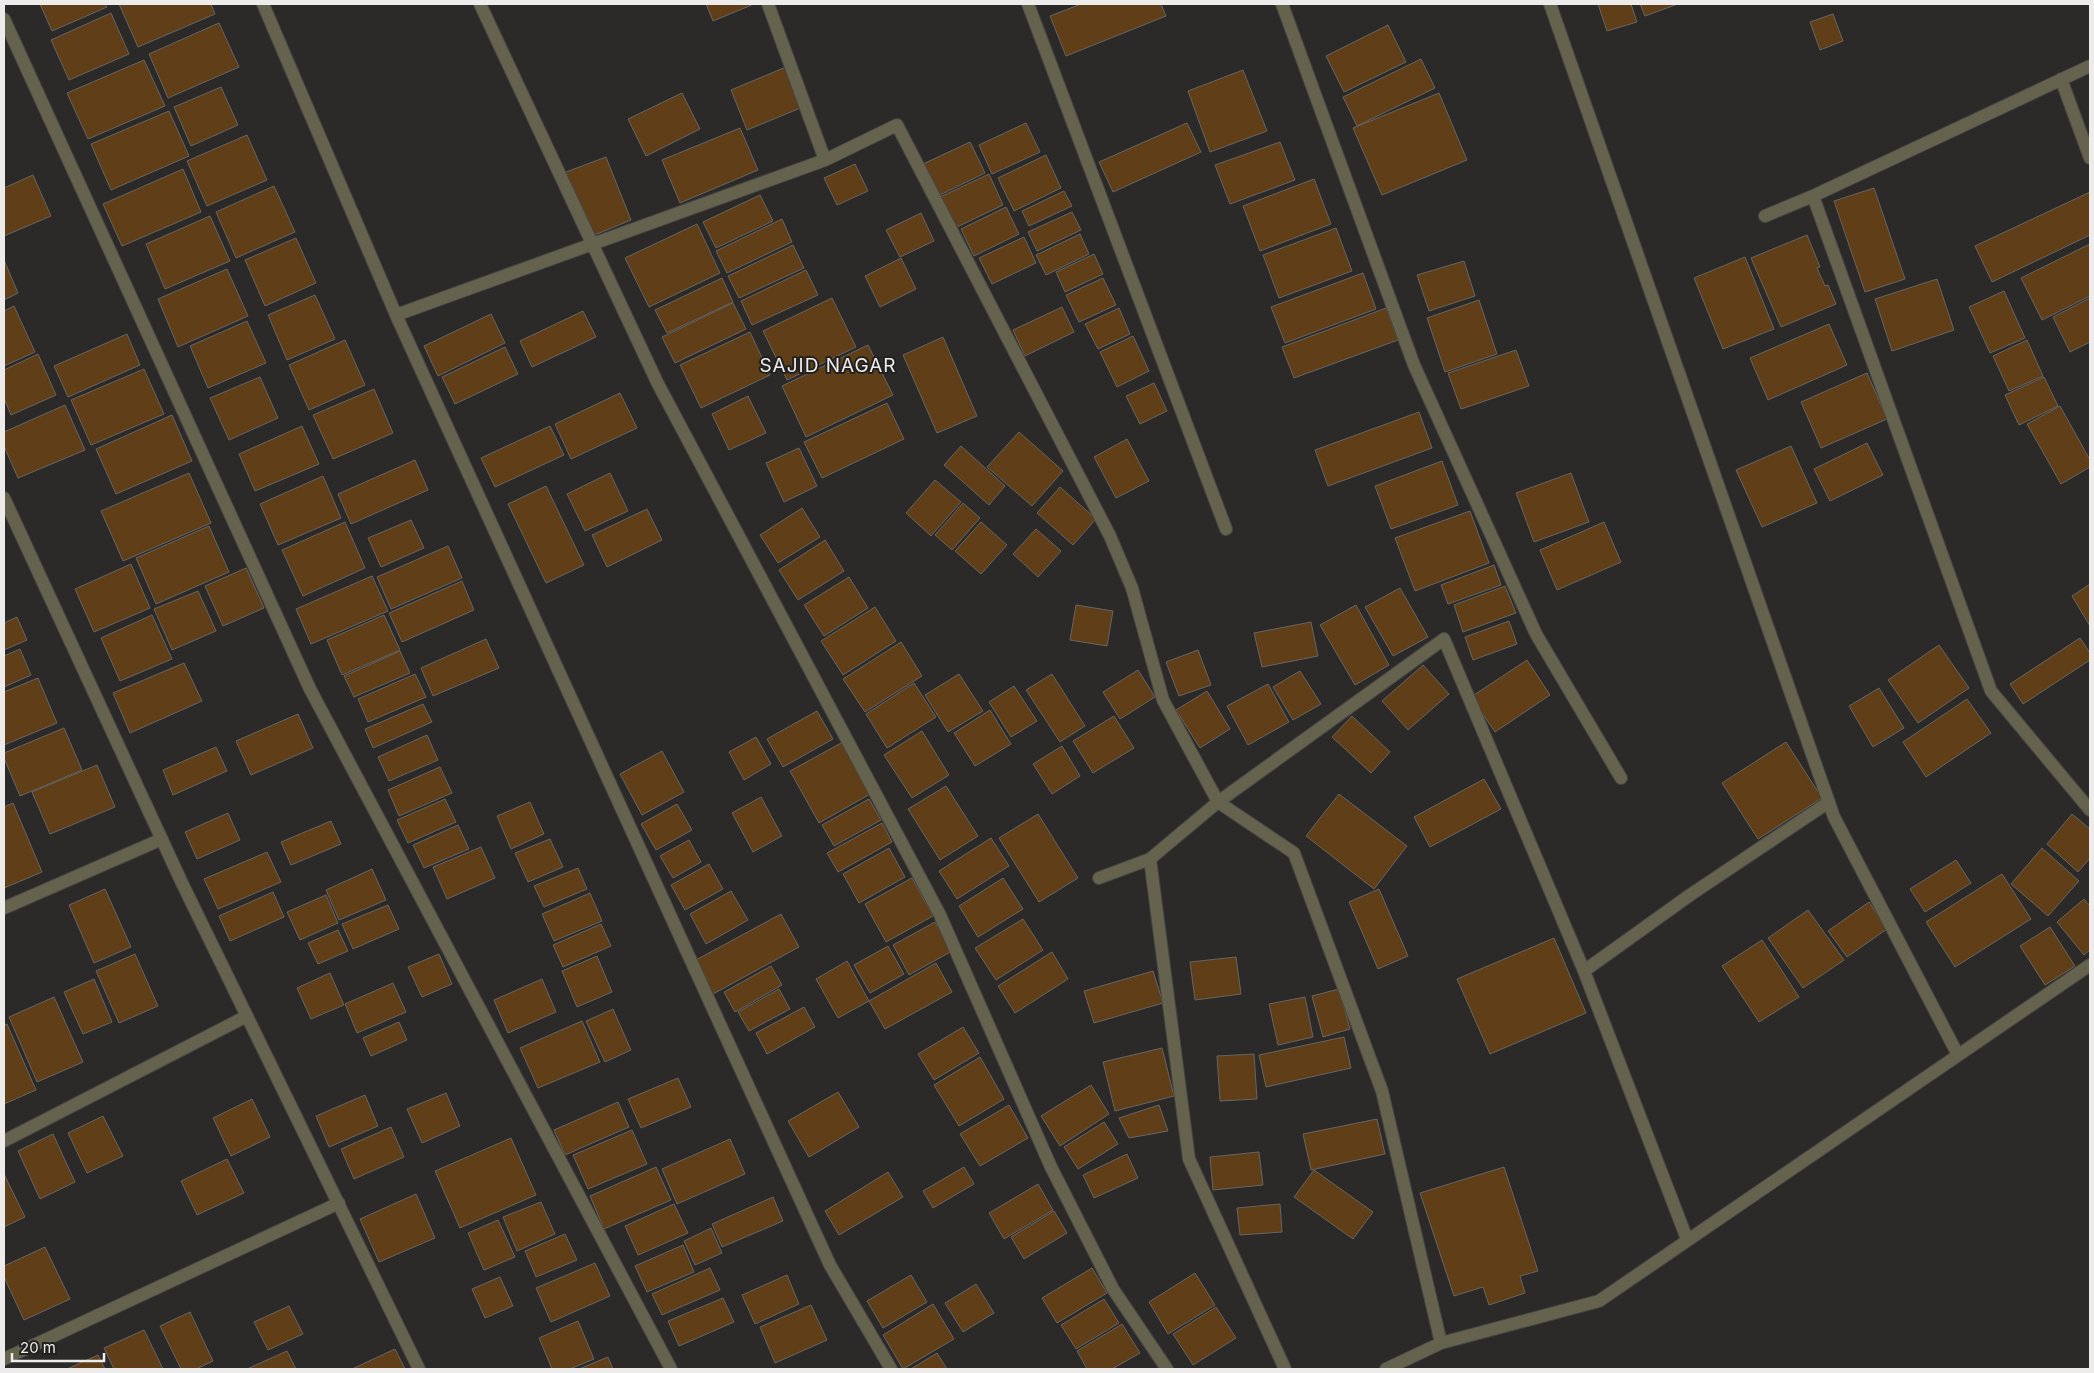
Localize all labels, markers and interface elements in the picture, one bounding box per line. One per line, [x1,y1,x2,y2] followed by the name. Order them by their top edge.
[759,354,897,377] district label: SAJID NAGAR
[12,1330,105,1362] scale bar
[20,1338,56,1357] text: 20 m

